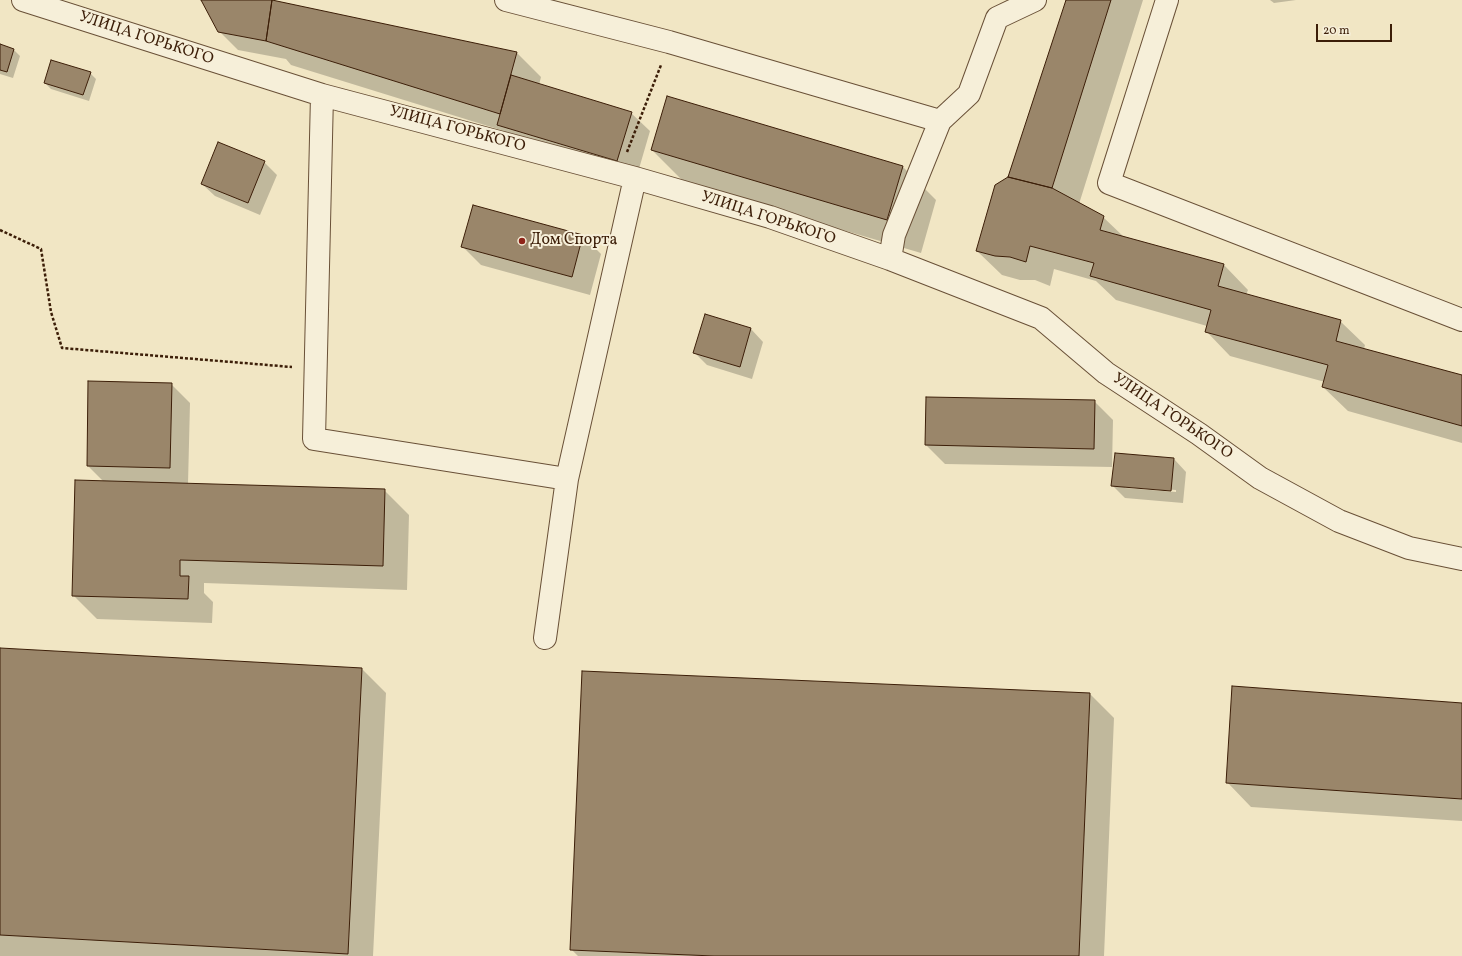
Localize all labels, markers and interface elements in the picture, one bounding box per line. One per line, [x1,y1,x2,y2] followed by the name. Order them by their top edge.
[76,8,216,70] street label: УЛИЦА ГОРЬКОГО
[1318,16,1394,42] scale bar
[1323,23,1350,39] text: 20 m
[387,103,527,157] street label: УЛИЦА ГОРЬКОГО
[698,188,838,250] street label: УЛИЦА ГОРЬКОГО
[530,231,617,251] place label: Дом Спорта
[517,236,527,246] marker: Дом Спорта
[1108,370,1236,464] street label: УЛИЦА ГОРЬКОГО

